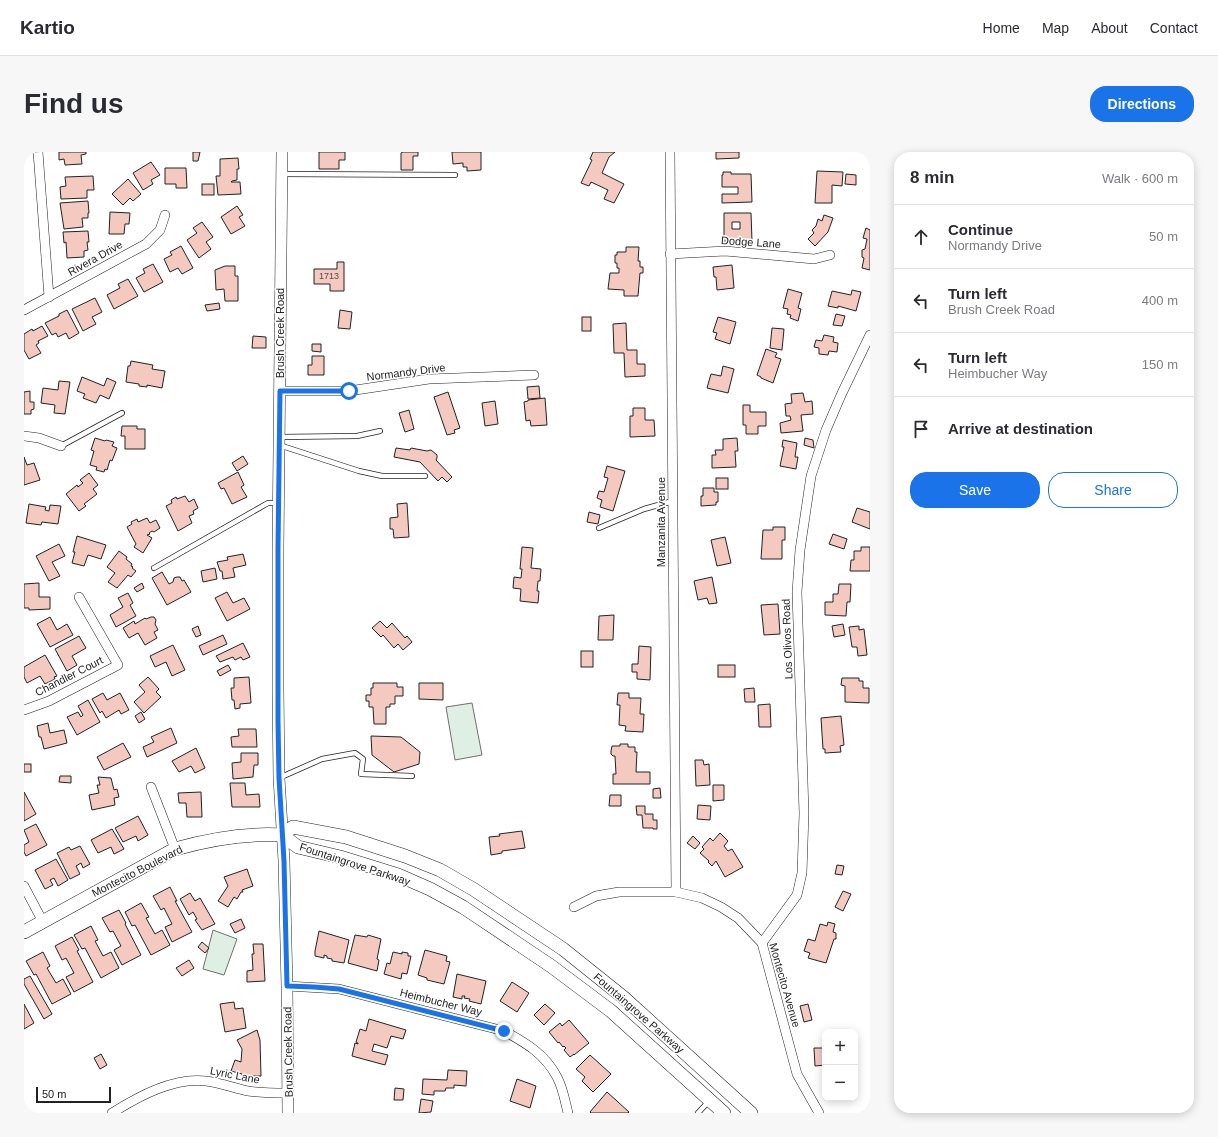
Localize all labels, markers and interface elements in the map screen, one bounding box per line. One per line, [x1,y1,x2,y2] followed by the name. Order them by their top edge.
[20,17,75,38] text: Kartio
[983,20,1020,36] text: Home
[1042,20,1069,36] text: Map
[1091,20,1128,36] text: About
[1150,20,1198,36] text: Contact
[1090,86,1194,122] button: Directions
[24,88,124,119] text: Find us
[910,168,954,187] text: 8 min
[1102,171,1178,186] text: Walk · 600 m
[948,221,1013,238] text: Continue
[910,226,932,248] icon: ahead
[1149,229,1178,244] text: 50 m
[721,234,781,250] street label: Dodge Lane
[66,238,124,278] street label: Rivera Drive
[948,238,1042,253] text: Normandy Drive
[319,271,339,281] house number: 1713
[948,285,1007,302] text: Turn left
[274,288,286,378] street label: Brush Creek Road
[910,290,932,312] icon: left
[1142,293,1178,308] text: 400 m
[948,302,1055,317] text: Brush Creek Road
[948,349,1007,366] text: Turn left
[910,354,932,376] icon: left
[1142,357,1178,372] text: 150 m
[366,361,446,383] street label: Normandy Drive
[948,366,1047,381] text: Heimbucher Way
[340,382,358,400] route start
[910,418,932,440] icon: arrive
[948,420,1093,437] text: Arrive at destination
[910,472,1040,508] button: Save
[1048,472,1178,508] button: Share
[655,477,667,567] street label: Manzanita Avenue
[780,598,794,680] street label: Los Olivos Road
[33,654,105,698] street label: Chandler Court
[298,840,412,888] street label: Fountaingrove Parkway
[90,843,184,899] street label: Montecito Boulevard
[767,941,803,1029] street label: Montecito Avenue
[591,971,687,1056] street label: Fountaingrove Parkway
[399,986,484,1018] street label: Heimbucher Way
[281,1007,295,1097] street label: Brush Creek Road
[495,1022,513,1040] route end
[822,1029,858,1101] map controls
[822,1029,858,1065] button: +
[209,1064,261,1086] street label: Lyric Lane
[822,1065,858,1101] button: −
[36,1085,111,1104] scale bar
[42,1088,66,1100] text: 50 m

